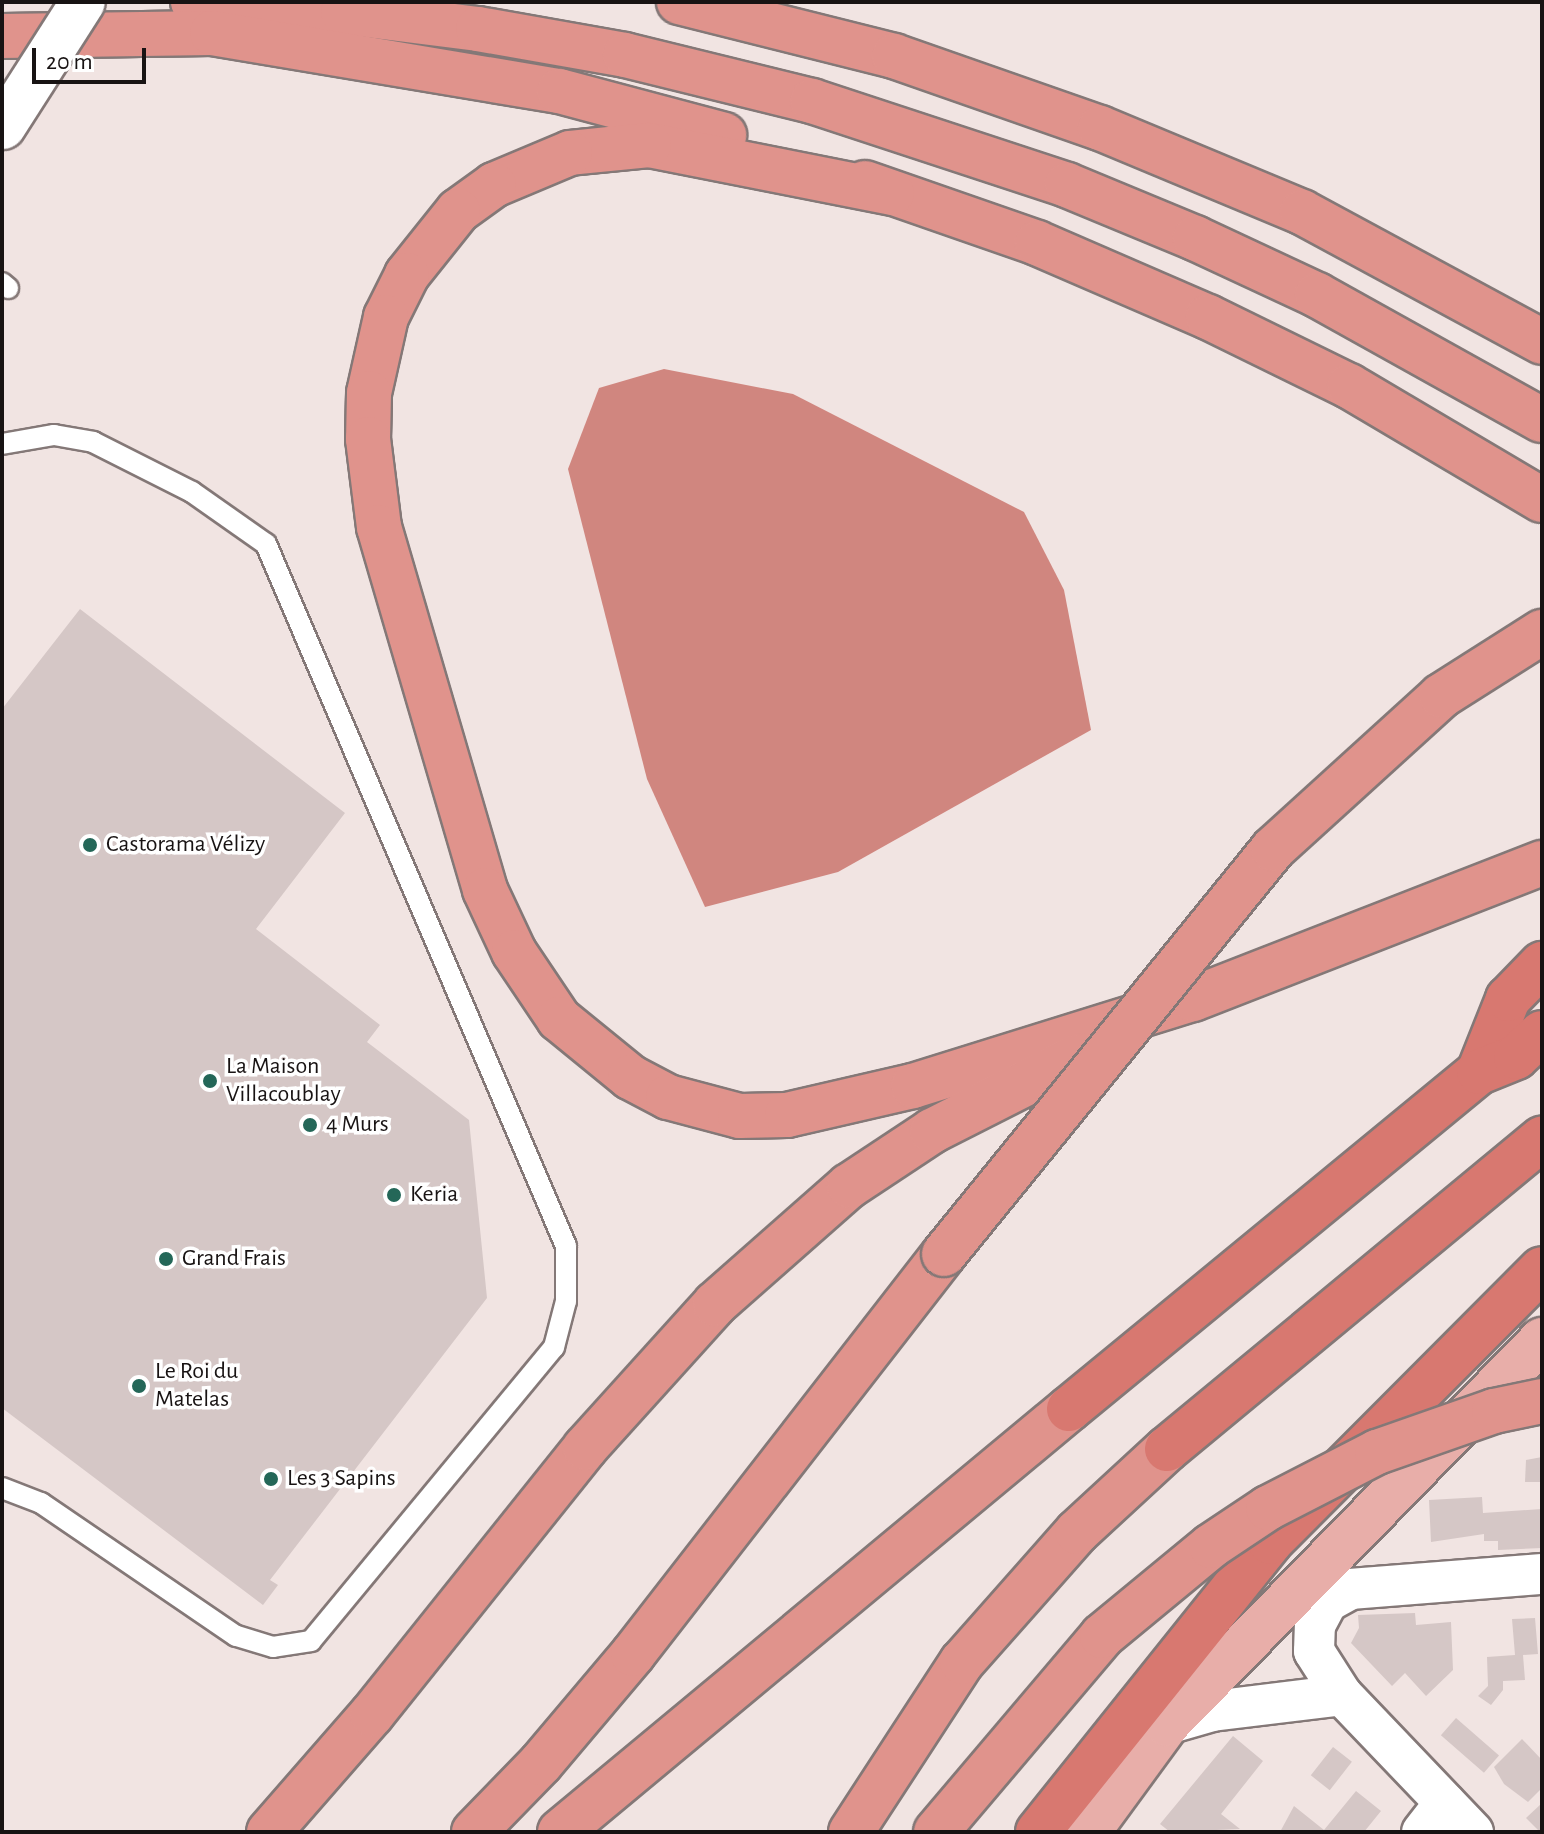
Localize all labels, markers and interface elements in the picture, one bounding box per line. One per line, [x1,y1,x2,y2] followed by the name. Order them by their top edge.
[36,32,150,82] scale bar
[46,50,93,74] text: 20 m
[106,831,265,859] place label: Castorama Vélizy
[81,836,99,854] marker: Castorama Vélizy
[226,1053,341,1109] place label: La Maison Villacoublay
[201,1072,219,1090] marker: La Maison Villacoublay
[326,1111,389,1139] place label: 4 Murs
[301,1116,319,1134] marker: 4 Murs
[410,1181,458,1209] place label: Keria
[385,1186,403,1204] marker: Keria
[182,1245,286,1273] place label: Grand Frais
[157,1250,175,1268] marker: Grand Frais
[155,1358,238,1414] place label: Le Roi du Matelas
[130,1377,148,1395] marker: Le Roi du Matelas
[287,1465,396,1493] place label: Les 3 Sapins
[262,1470,280,1488] marker: Les 3 Sapins

